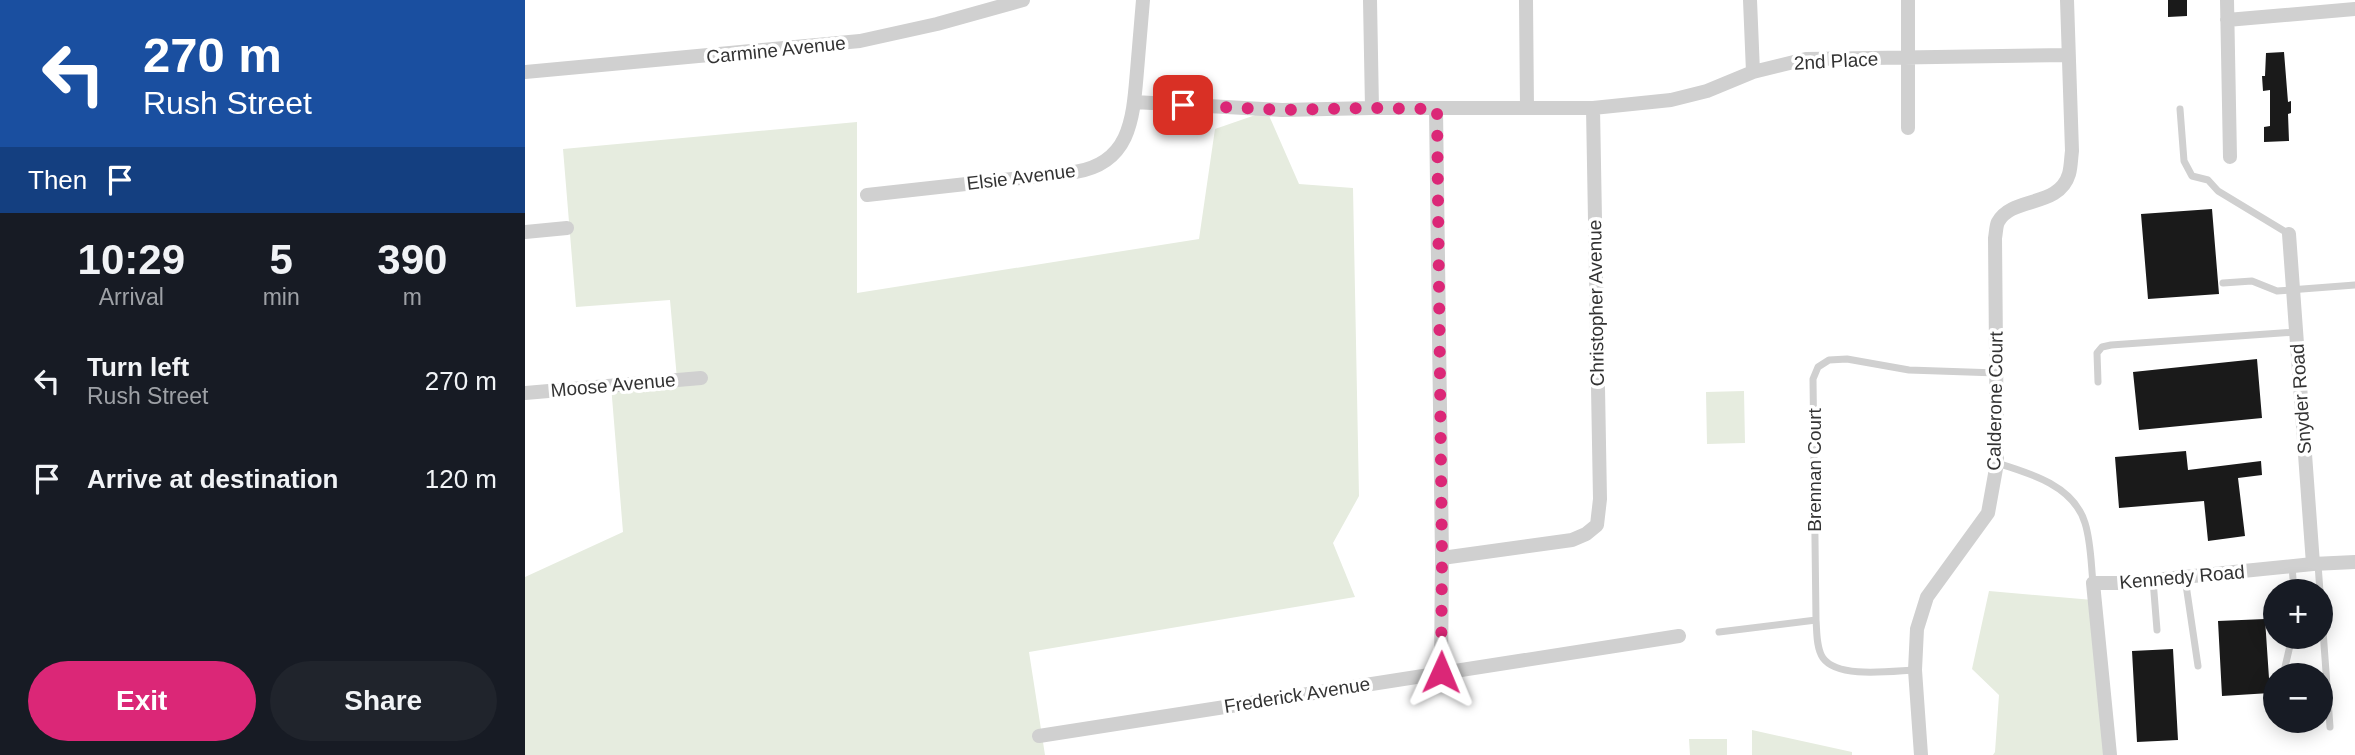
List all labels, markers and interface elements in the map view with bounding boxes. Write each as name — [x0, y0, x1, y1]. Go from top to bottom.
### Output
icon: left — [28, 28, 119, 119]
text: 270 m — [143, 28, 282, 82]
street label: Carmine Avenue — [705, 32, 847, 68]
street label: 2nd Place — [1793, 48, 1879, 74]
pin — [1153, 75, 1213, 135]
text: Rush Street — [143, 85, 312, 121]
icon: arrive — [1164, 86, 1202, 124]
street label: Elsie Avenue — [965, 160, 1077, 194]
icon: arrive — [101, 161, 139, 199]
text: Then — [28, 165, 87, 195]
street label: Christopher Avenue — [1584, 220, 1608, 386]
text: 10:29 — [78, 236, 185, 283]
text: 5 — [269, 236, 293, 283]
text: 390 — [377, 236, 447, 283]
text: Arrival — [99, 284, 164, 310]
text: min — [263, 284, 300, 310]
text: m — [403, 284, 422, 310]
street label: Calderone Court — [1983, 330, 2007, 471]
street label: Snyder Road — [2287, 343, 2315, 455]
text: Turn left — [87, 352, 189, 382]
icon: left — [28, 362, 66, 400]
text: 270 m — [425, 366, 497, 396]
street label: Moose Avenue — [550, 369, 676, 401]
text: Rush Street — [87, 383, 208, 409]
street label: Brennan Court — [1804, 407, 1825, 532]
icon: arrive — [28, 460, 66, 498]
text: Arrive at destination — [87, 464, 338, 494]
text: 120 m — [425, 464, 497, 494]
street label: Kennedy Road — [2118, 561, 2246, 593]
map controls — [2263, 579, 2333, 733]
button: + — [2263, 579, 2333, 649]
position arrow — [1404, 635, 1478, 709]
button: Exit — [28, 661, 256, 741]
button: Share — [270, 661, 497, 741]
button: − — [2263, 663, 2333, 733]
street label: Frederick Avenue — [1223, 673, 1371, 717]

